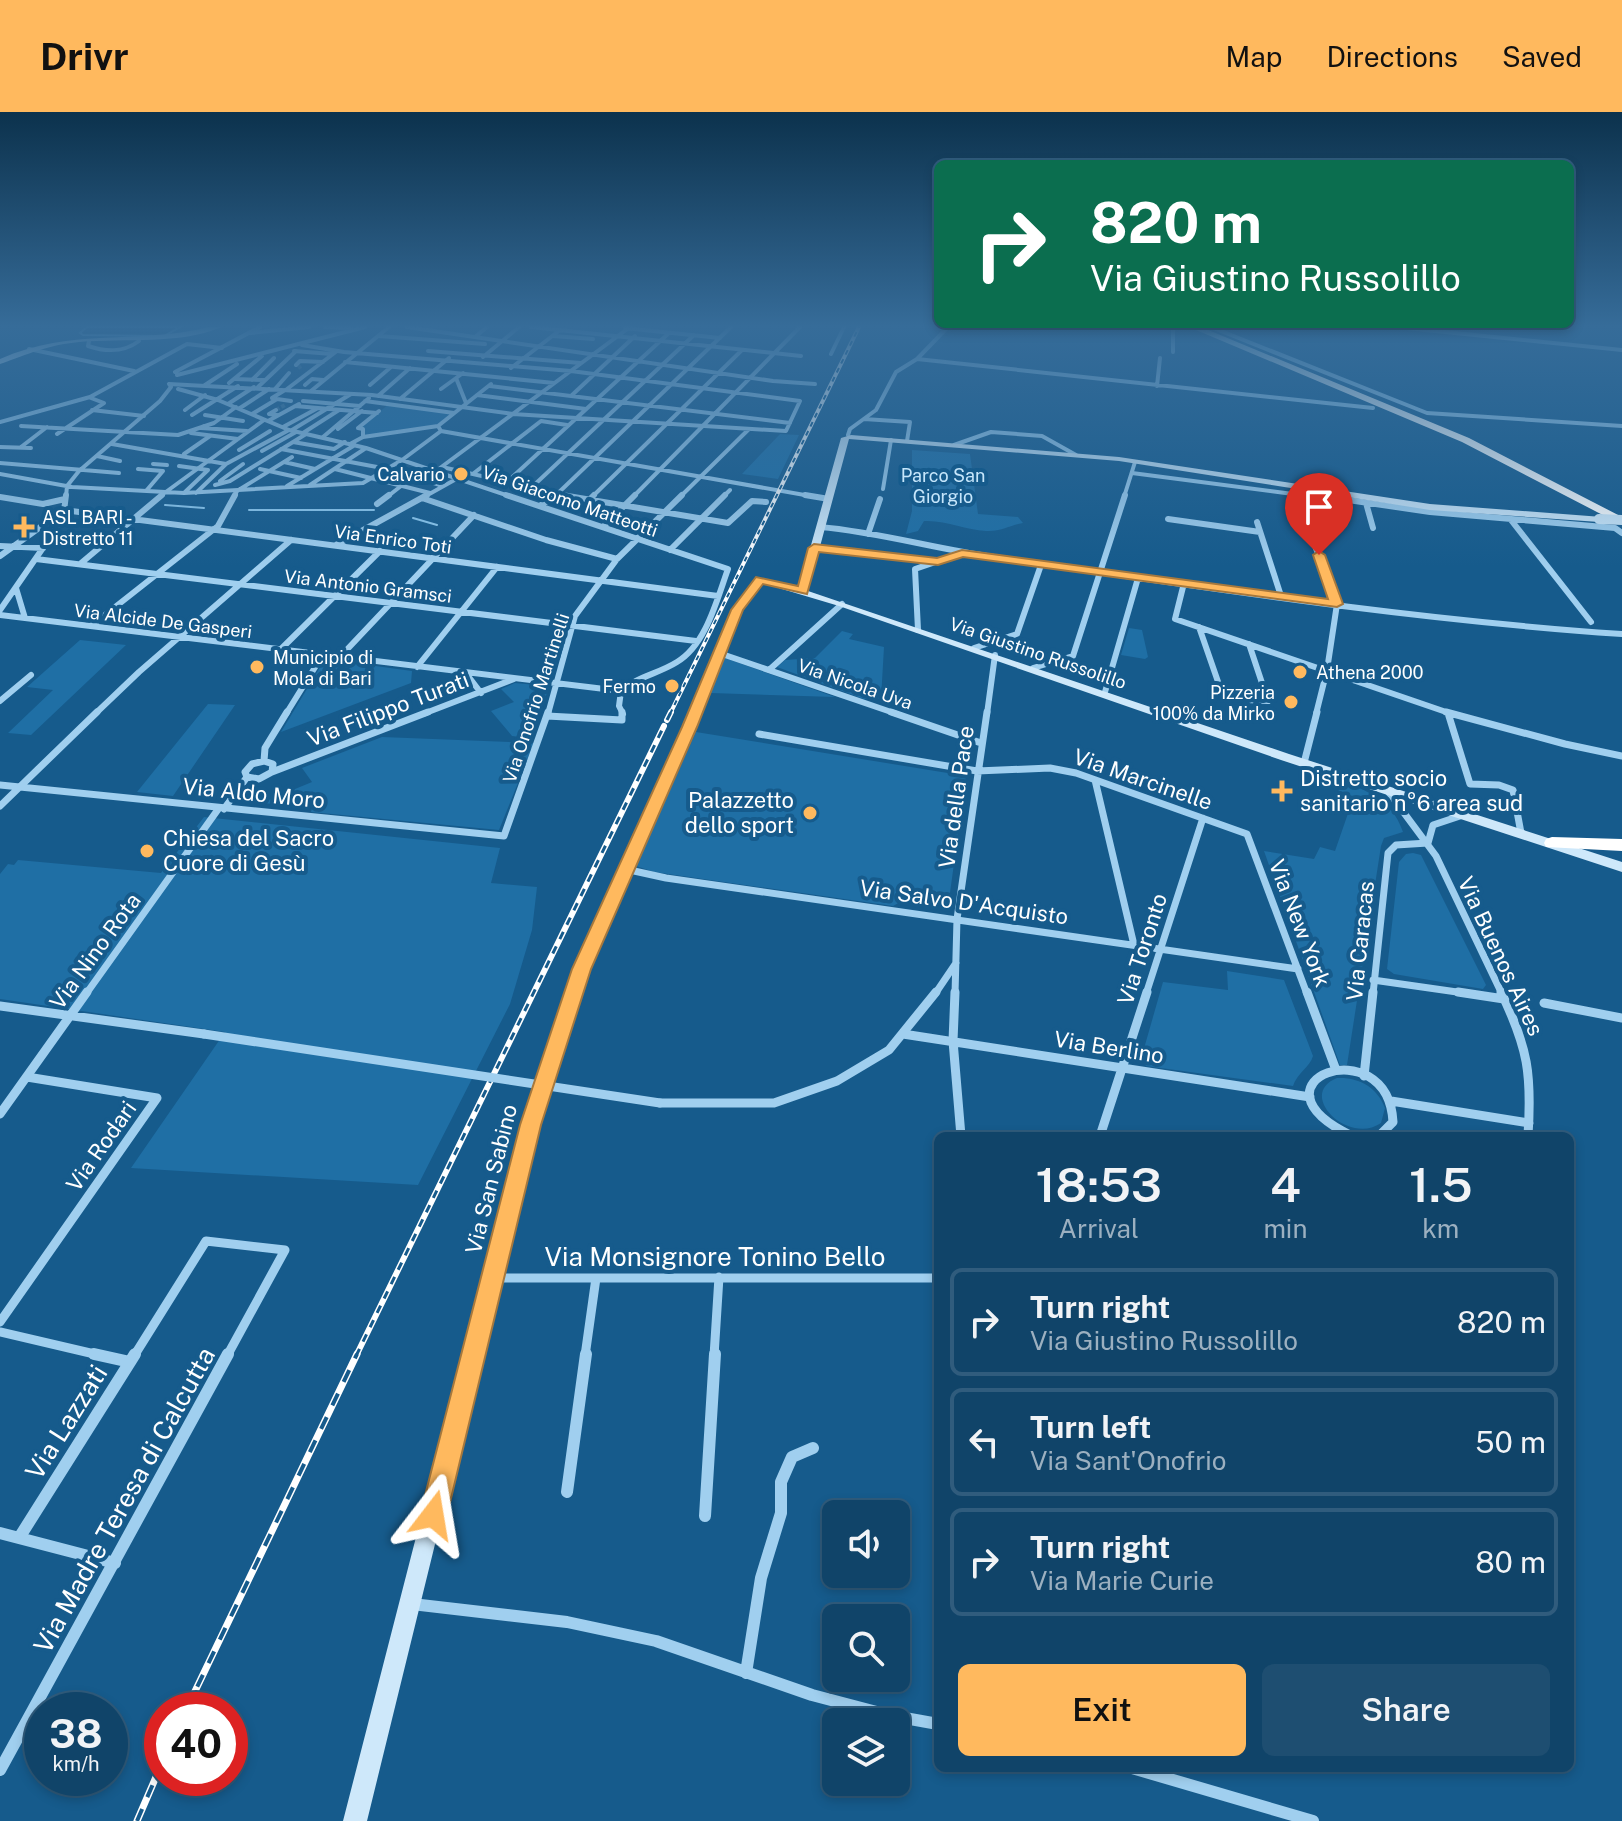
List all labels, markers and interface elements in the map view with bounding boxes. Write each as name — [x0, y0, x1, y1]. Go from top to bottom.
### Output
text: Drivr — [40, 34, 129, 79]
text: Map — [1226, 40, 1282, 73]
text: Directions — [1326, 40, 1458, 73]
text: Saved — [1502, 40, 1582, 73]
text: 820 m — [1090, 190, 1262, 256]
icon: right — [958, 192, 1062, 296]
text: Via Giustino Russolillo — [1090, 257, 1461, 299]
street label: Via Giacomo Matteotti — [479, 461, 661, 541]
place label: Calvario — [377, 464, 445, 485]
marker: Calvario — [452, 465, 470, 483]
park label: Parco San Giorgio — [901, 465, 985, 507]
pin — [1285, 473, 1353, 555]
icon: arrive — [1297, 485, 1341, 529]
place label: ASL BARI - Distretto 11 — [42, 507, 133, 549]
marker: ASL BARI - Distretto 11 — [13, 516, 35, 538]
street label: Via Enrico Toti — [333, 520, 453, 558]
street label: Via Antonio Gramsci — [283, 565, 453, 607]
street label: Via Alcide De Gasperi — [73, 600, 253, 642]
street label: Via Onofrio Martinelli — [499, 611, 573, 785]
street label: Via Giustino Russolillo — [947, 613, 1129, 693]
place label: Municipio di Mola di Bari — [273, 647, 373, 689]
street label: Via Nicola Uva — [795, 655, 915, 713]
marker: Municipio di Mola di Bari — [248, 658, 266, 676]
place label: Athena 2000 — [1316, 662, 1424, 683]
marker: Athena 2000 — [1291, 663, 1309, 681]
street label: Via Filippo Turati — [303, 666, 473, 752]
place label: Fermo — [603, 676, 656, 697]
marker: Fermo — [663, 677, 681, 695]
place label: Pizzeria 100% da Mirko — [1153, 682, 1275, 724]
marker: Pizzeria 100% da Mirko — [1282, 693, 1300, 711]
street label: Via della Pace — [933, 724, 979, 870]
street label: Via Marcinelle — [1070, 743, 1216, 815]
place label: Distretto socio sanitario n°6 area sud — [1300, 765, 1523, 816]
street label: Via Aldo Moro — [182, 773, 326, 813]
marker: Distretto socio sanitario n°6 area sud — [1271, 780, 1293, 802]
place label: Palazzetto dello sport — [685, 787, 794, 838]
marker: Palazzetto dello sport — [801, 804, 819, 822]
place label: Chiesa del Sacro Cuore di Gesù — [163, 825, 334, 876]
marker: Chiesa del Sacro Cuore di Gesù — [138, 842, 156, 860]
street label: Via New York — [1264, 856, 1336, 990]
street label: Via Buenos Aires — [1453, 872, 1549, 1040]
street label: Via Salvo D'Acquisto — [858, 874, 1070, 930]
street label: Via Caracas — [1341, 880, 1379, 1002]
street label: Via Nino Rota — [44, 888, 146, 1014]
street label: Via Toronto — [1112, 890, 1172, 1008]
street label: Via Berlino — [1052, 1025, 1166, 1069]
street label: Via Rodari — [61, 1096, 141, 1196]
street label: Via San Sabino — [460, 1101, 522, 1257]
text: 18:53 — [1035, 1156, 1162, 1213]
text: 4 — [1270, 1156, 1301, 1213]
text: 1.5 — [1409, 1156, 1473, 1213]
text: Arrival — [1059, 1213, 1139, 1244]
text: min — [1263, 1213, 1307, 1244]
text: km — [1422, 1213, 1459, 1244]
street label: Via Monsignore Tonino Bello — [545, 1241, 885, 1272]
text: Turn right — [1030, 1289, 1170, 1325]
icon: right — [962, 1300, 1006, 1344]
text: 820 m — [1457, 1304, 1546, 1340]
text: Via Giustino Russolillo — [1030, 1325, 1298, 1356]
street label: Via Madre Teresa di Calcutta — [27, 1342, 221, 1658]
street label: Via Lazzati — [19, 1359, 113, 1485]
text: Turn left — [1030, 1409, 1151, 1445]
icon: left — [962, 1420, 1006, 1464]
text: 50 m — [1475, 1424, 1546, 1460]
text: Via Sant'Onofrio — [1030, 1445, 1226, 1476]
position arrow — [391, 1473, 475, 1557]
map controls — [822, 1500, 910, 1796]
button: sound — [822, 1500, 910, 1588]
text: Turn right — [1030, 1529, 1170, 1565]
icon: right — [962, 1540, 1006, 1584]
text: 80 m — [1475, 1544, 1546, 1580]
text: Via Marie Curie — [1030, 1565, 1214, 1596]
button: search — [822, 1604, 910, 1692]
button: Exit — [958, 1664, 1246, 1756]
button: Share — [1262, 1664, 1550, 1756]
speed limit sign: 40 — [144, 1692, 248, 1796]
button: layers — [822, 1708, 910, 1796]
text: 38 — [49, 1710, 103, 1757]
text: km/h — [52, 1752, 100, 1776]

